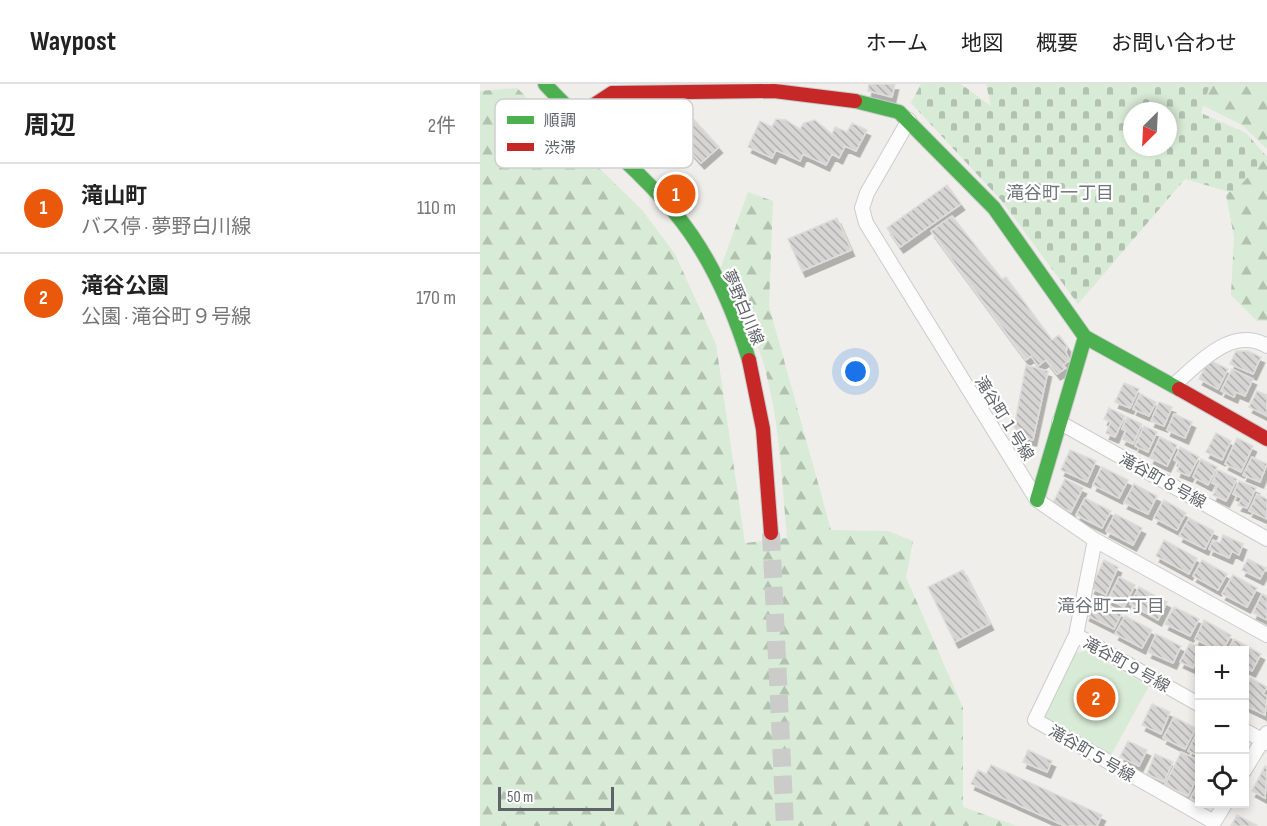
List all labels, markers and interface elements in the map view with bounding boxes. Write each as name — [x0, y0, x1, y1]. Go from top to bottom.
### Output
text: Waypost — [30, 25, 116, 58]
text: ホーム — [866, 31, 928, 56]
text: 地図 — [961, 31, 1003, 56]
text: 概要 — [1036, 31, 1078, 56]
text: お問い合わせ — [1111, 31, 1237, 56]
legend — [495, 99, 693, 168]
north arrow — [1123, 102, 1177, 156]
text: 周辺 — [24, 111, 76, 142]
text: 順調 — [544, 112, 576, 131]
text: 2件 — [428, 114, 456, 138]
text: 渋滞 — [544, 139, 576, 158]
pin: 1 — [656, 172, 696, 216]
text: 滝山町 — [81, 183, 147, 210]
district label: 滝谷町一丁目 — [1006, 183, 1114, 204]
text: 1 — [40, 196, 47, 220]
text: 110 m — [417, 196, 456, 220]
text: バス停 · 夢野白川線 — [81, 215, 251, 239]
street label: 夢野白川線 — [718, 267, 767, 348]
text: 滝谷公園 — [81, 273, 169, 300]
text: 2 — [39, 286, 48, 310]
text: 170 m — [416, 286, 456, 310]
text: 公園 · 滝谷町９号線 — [81, 305, 251, 329]
your location — [841, 357, 870, 386]
street label: 滝谷町１号線 — [970, 373, 1037, 465]
street label: 滝谷町８号線 — [1116, 450, 1209, 513]
district label: 滝谷町二丁目 — [1057, 596, 1165, 617]
street label: 滝谷町９号線 — [1080, 634, 1173, 697]
map controls — [1195, 646, 1249, 808]
button: + — [1195, 646, 1249, 700]
pin: 2 — [1076, 676, 1116, 720]
button: − — [1195, 700, 1249, 754]
street label: 滝谷町５号線 — [1045, 722, 1138, 787]
button: locate — [1195, 754, 1249, 808]
scale bar — [498, 784, 614, 812]
text: 50 m — [507, 788, 533, 807]

